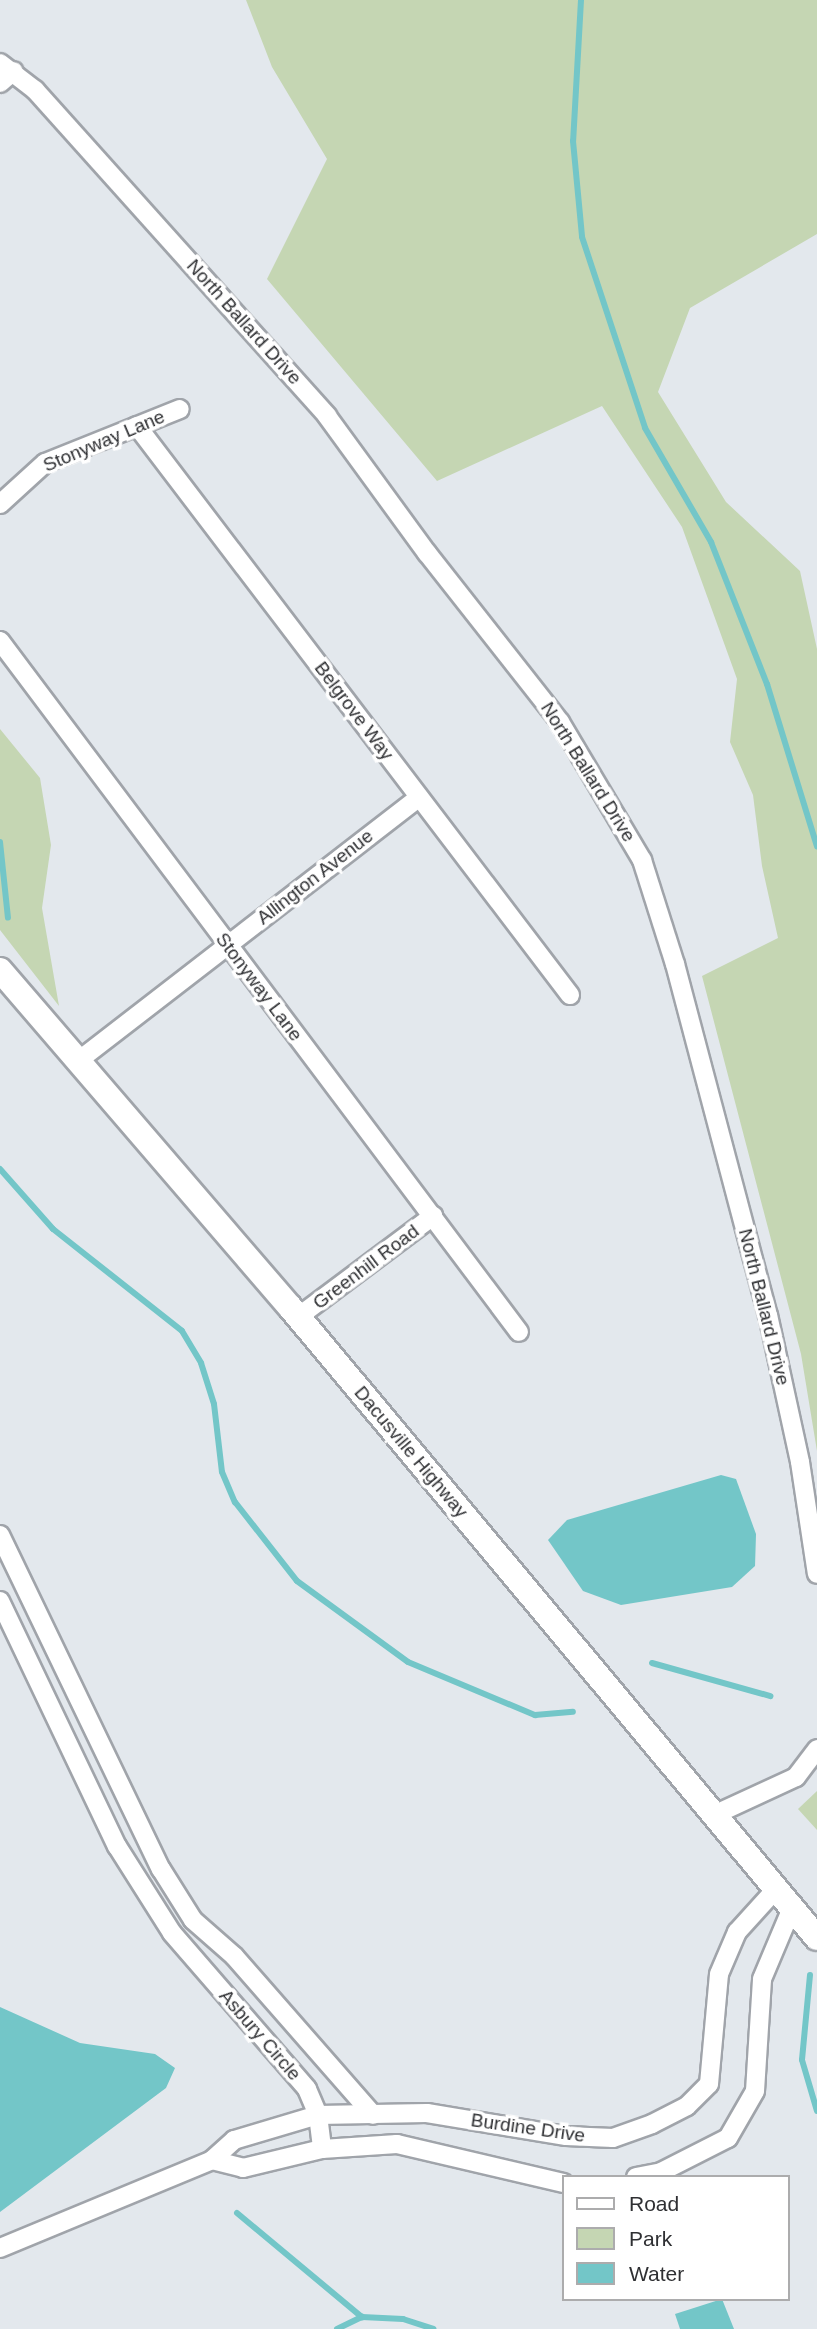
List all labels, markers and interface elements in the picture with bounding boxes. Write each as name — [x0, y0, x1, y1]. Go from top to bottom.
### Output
street label: North Ballard Drive — [182, 255, 306, 389]
street label: Stonyway Lane — [40, 405, 168, 477]
street label: Belgrove Way — [310, 657, 398, 765]
street label: North Ballard Drive — [536, 698, 640, 846]
street label: Allington Avenue — [252, 824, 378, 930]
street label: Stonyway Lane — [211, 928, 307, 1046]
street label: Greenhill Road — [309, 1220, 423, 1314]
street label: North Ballard Drive — [734, 1226, 794, 1388]
street label: Dacusville Highway — [349, 1382, 473, 1522]
street label: Asbury Circle — [214, 1985, 306, 2085]
street label: Burdine Drive — [469, 2109, 587, 2147]
legend — [562, 2175, 789, 2301]
text: Road — [629, 2192, 679, 2215]
text: Park — [629, 2227, 672, 2250]
text: Water — [629, 2262, 684, 2285]

